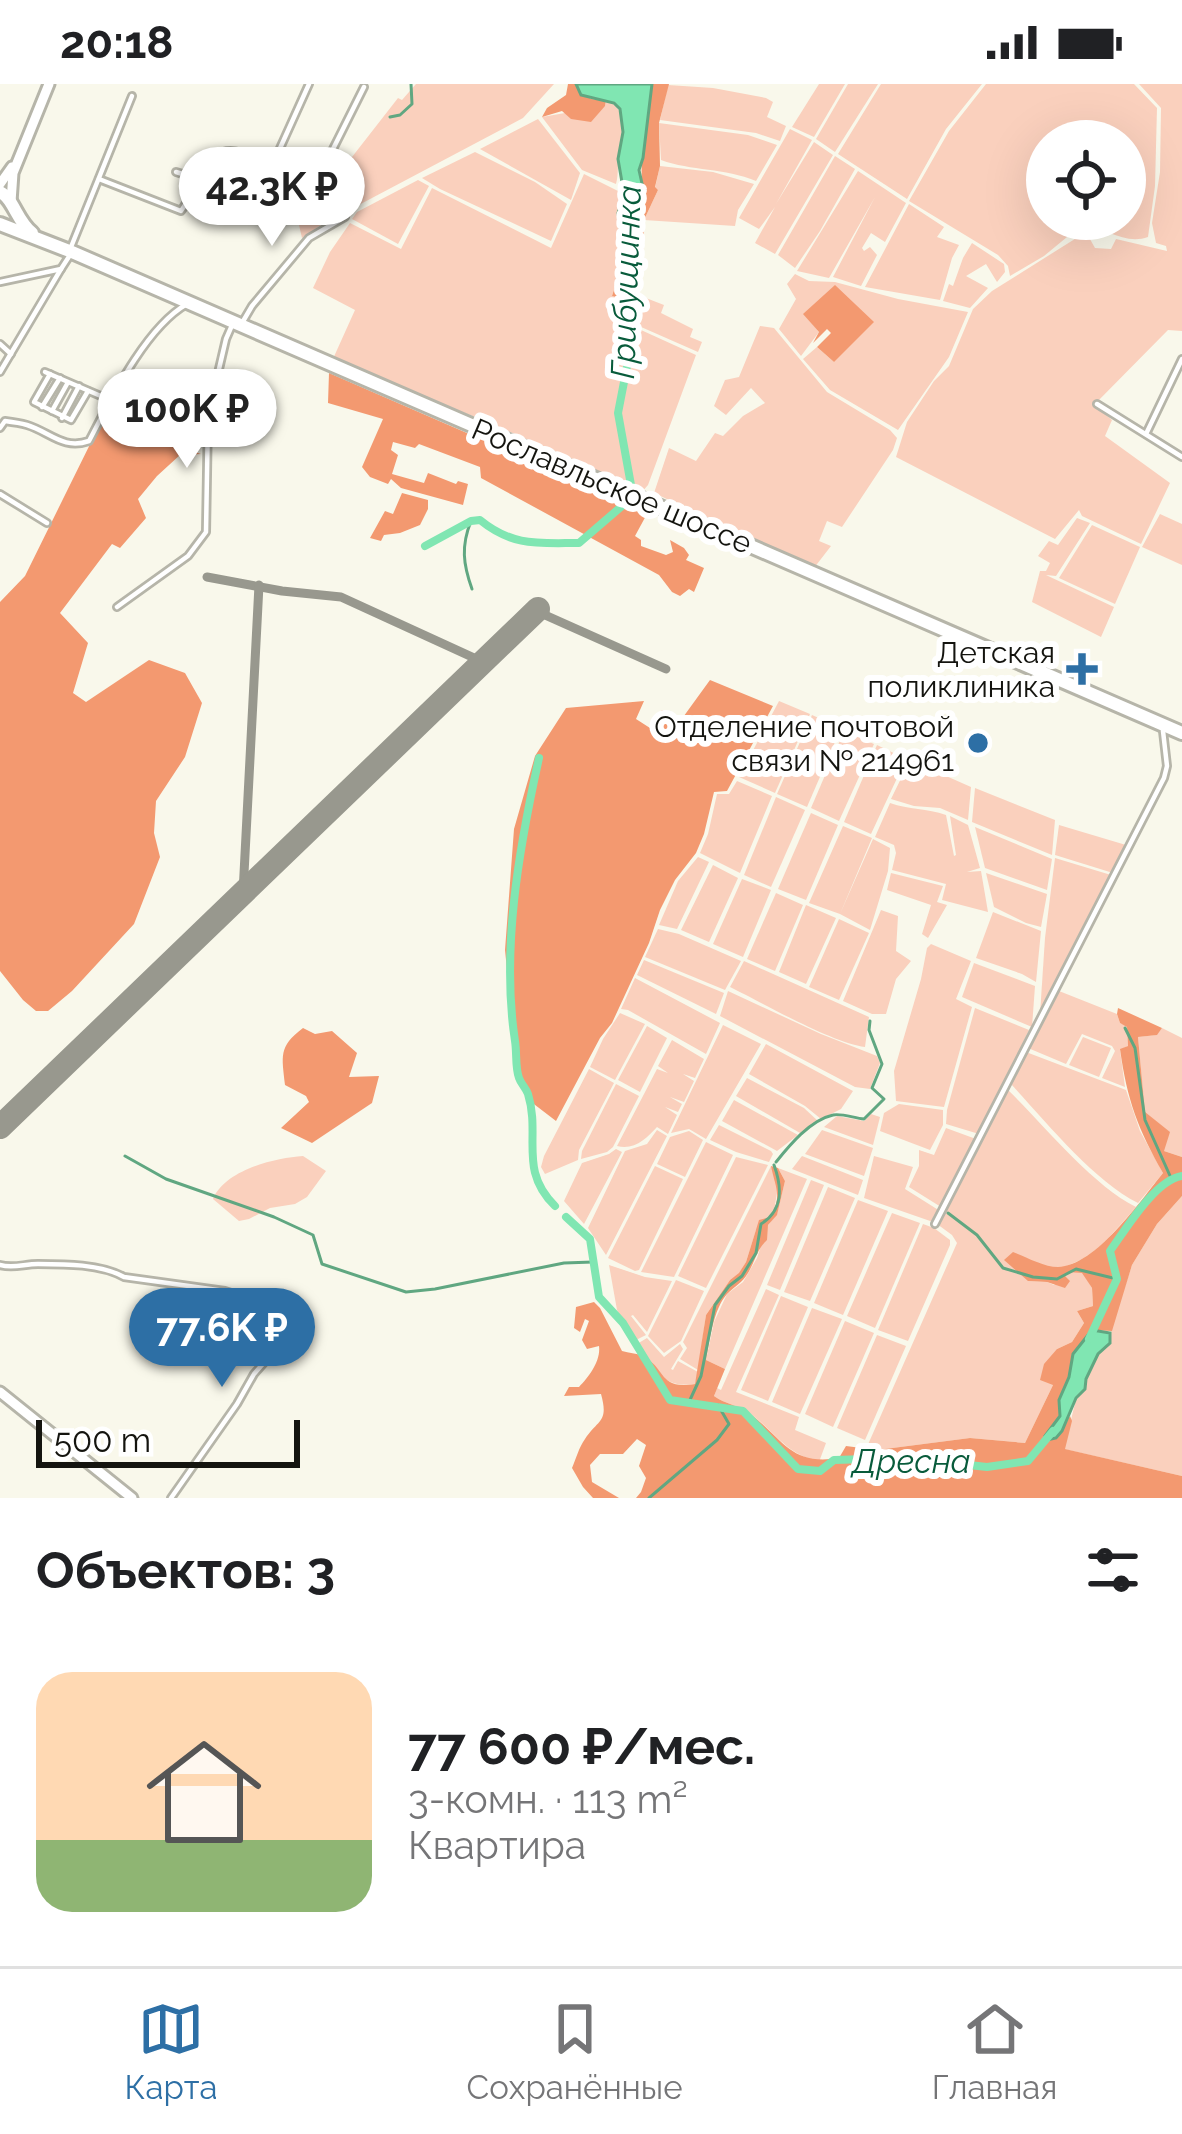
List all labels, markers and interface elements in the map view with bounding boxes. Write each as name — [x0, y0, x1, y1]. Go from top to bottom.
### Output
text: 20:18 — [60, 16, 174, 69]
map controls — [1026, 120, 1146, 240]
button: locate — [1026, 120, 1146, 240]
pin: 42.3K ₽ — [161, 147, 383, 249]
text: 42.3K ₽ — [206, 163, 338, 209]
water label: Грибущинка — [603, 185, 649, 379]
pin: 100K ₽ — [89, 369, 285, 471]
text: 100K ₽ — [125, 385, 249, 431]
street label: Рославльское шоссе — [467, 411, 757, 561]
place label: Детская поликлиника — [868, 635, 1055, 704]
marker: Детская поликлиника — [1066, 653, 1098, 685]
place label: Отделение почтовой связи № 214961 — [654, 709, 954, 778]
marker: Отделение почтовой связи № 214961 — [965, 730, 991, 756]
pin: 77.6K ₽ — [111, 1288, 333, 1390]
text: 77.6K ₽ — [156, 1304, 288, 1350]
scale bar — [36, 1414, 300, 1467]
text: 500 m — [54, 1421, 151, 1460]
water label: Дресна — [849, 1442, 971, 1481]
icon: filters — [1080, 1537, 1146, 1603]
text: Объектов: 3 — [36, 1540, 335, 1600]
text: 77 600 ₽/мес. — [408, 1716, 755, 1776]
icon: home — [132, 1720, 276, 1864]
text: 3-комн. · 113 m² — [408, 1776, 688, 1822]
text: Квартира — [408, 1822, 586, 1868]
tab: Карта — [125, 1996, 217, 2107]
tab: Сохранённые — [467, 1996, 683, 2107]
tab: Главная — [932, 1996, 1057, 2107]

